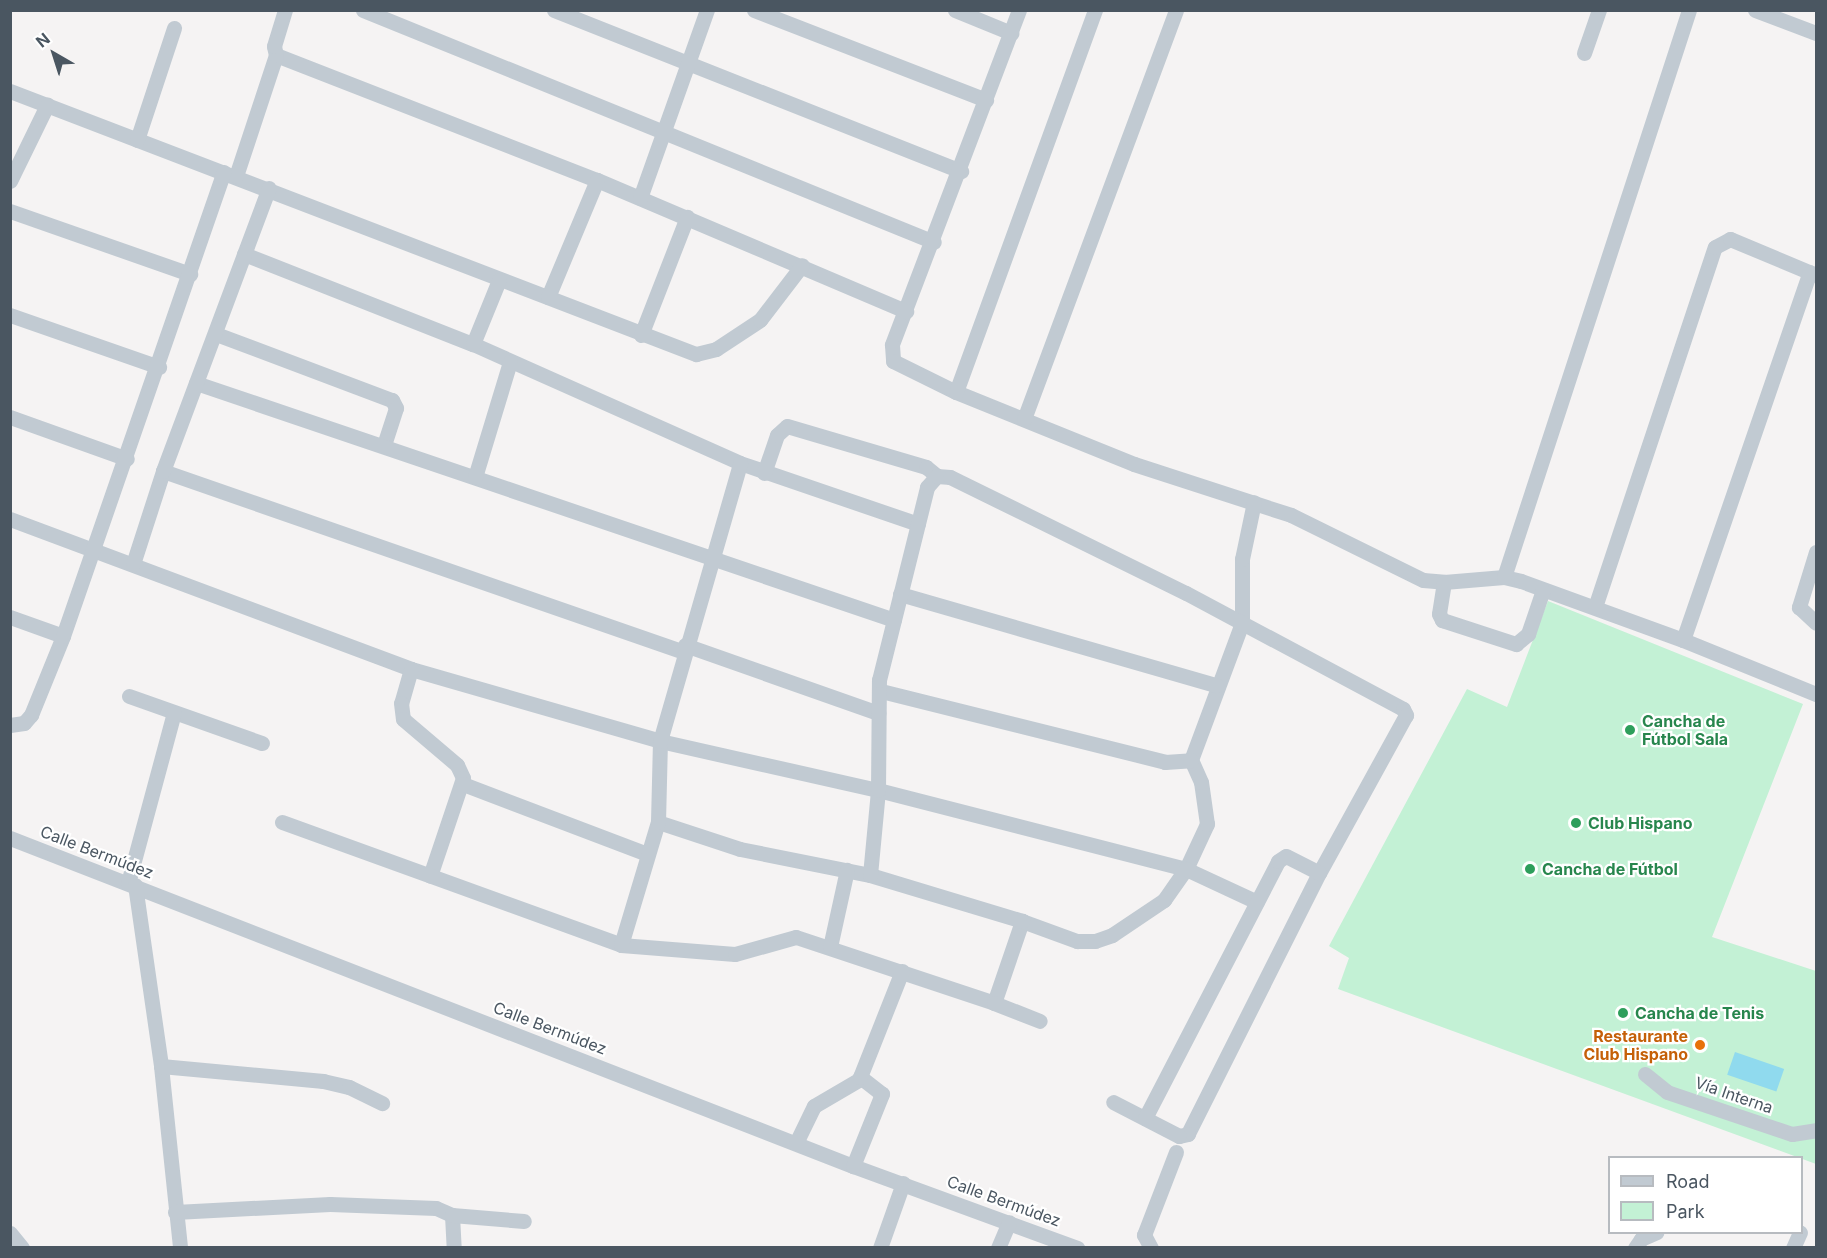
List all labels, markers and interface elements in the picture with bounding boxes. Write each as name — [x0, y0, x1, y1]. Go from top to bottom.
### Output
north arrow — [24, 24, 84, 84]
text: N — [32, 28, 54, 52]
place label: Cancha de Fútbol Sala — [1642, 711, 1728, 749]
marker: Cancha de Fútbol Sala — [1623, 723, 1637, 737]
place label: Club Hispano — [1588, 813, 1693, 833]
marker: Club Hispano — [1569, 816, 1583, 830]
street label: Calle Bermúdez — [38, 822, 156, 882]
place label: Cancha de Fútbol — [1542, 859, 1678, 879]
marker: Cancha de Fútbol — [1523, 862, 1537, 876]
street label: Calle Bermúdez — [491, 998, 609, 1058]
place label: Cancha de Tenis — [1635, 1003, 1764, 1023]
marker: Cancha de Tenis — [1616, 1006, 1630, 1020]
place label: Restaurante Club Hispano — [1583, 1026, 1688, 1064]
marker: Restaurante Club Hispano — [1693, 1038, 1707, 1052]
street label: Vía Interna — [1692, 1073, 1776, 1117]
legend — [1608, 1156, 1803, 1234]
text: Road — [1666, 1171, 1709, 1192]
street label: Calle Bermúdez — [945, 1172, 1063, 1230]
text: Park — [1666, 1201, 1705, 1222]

